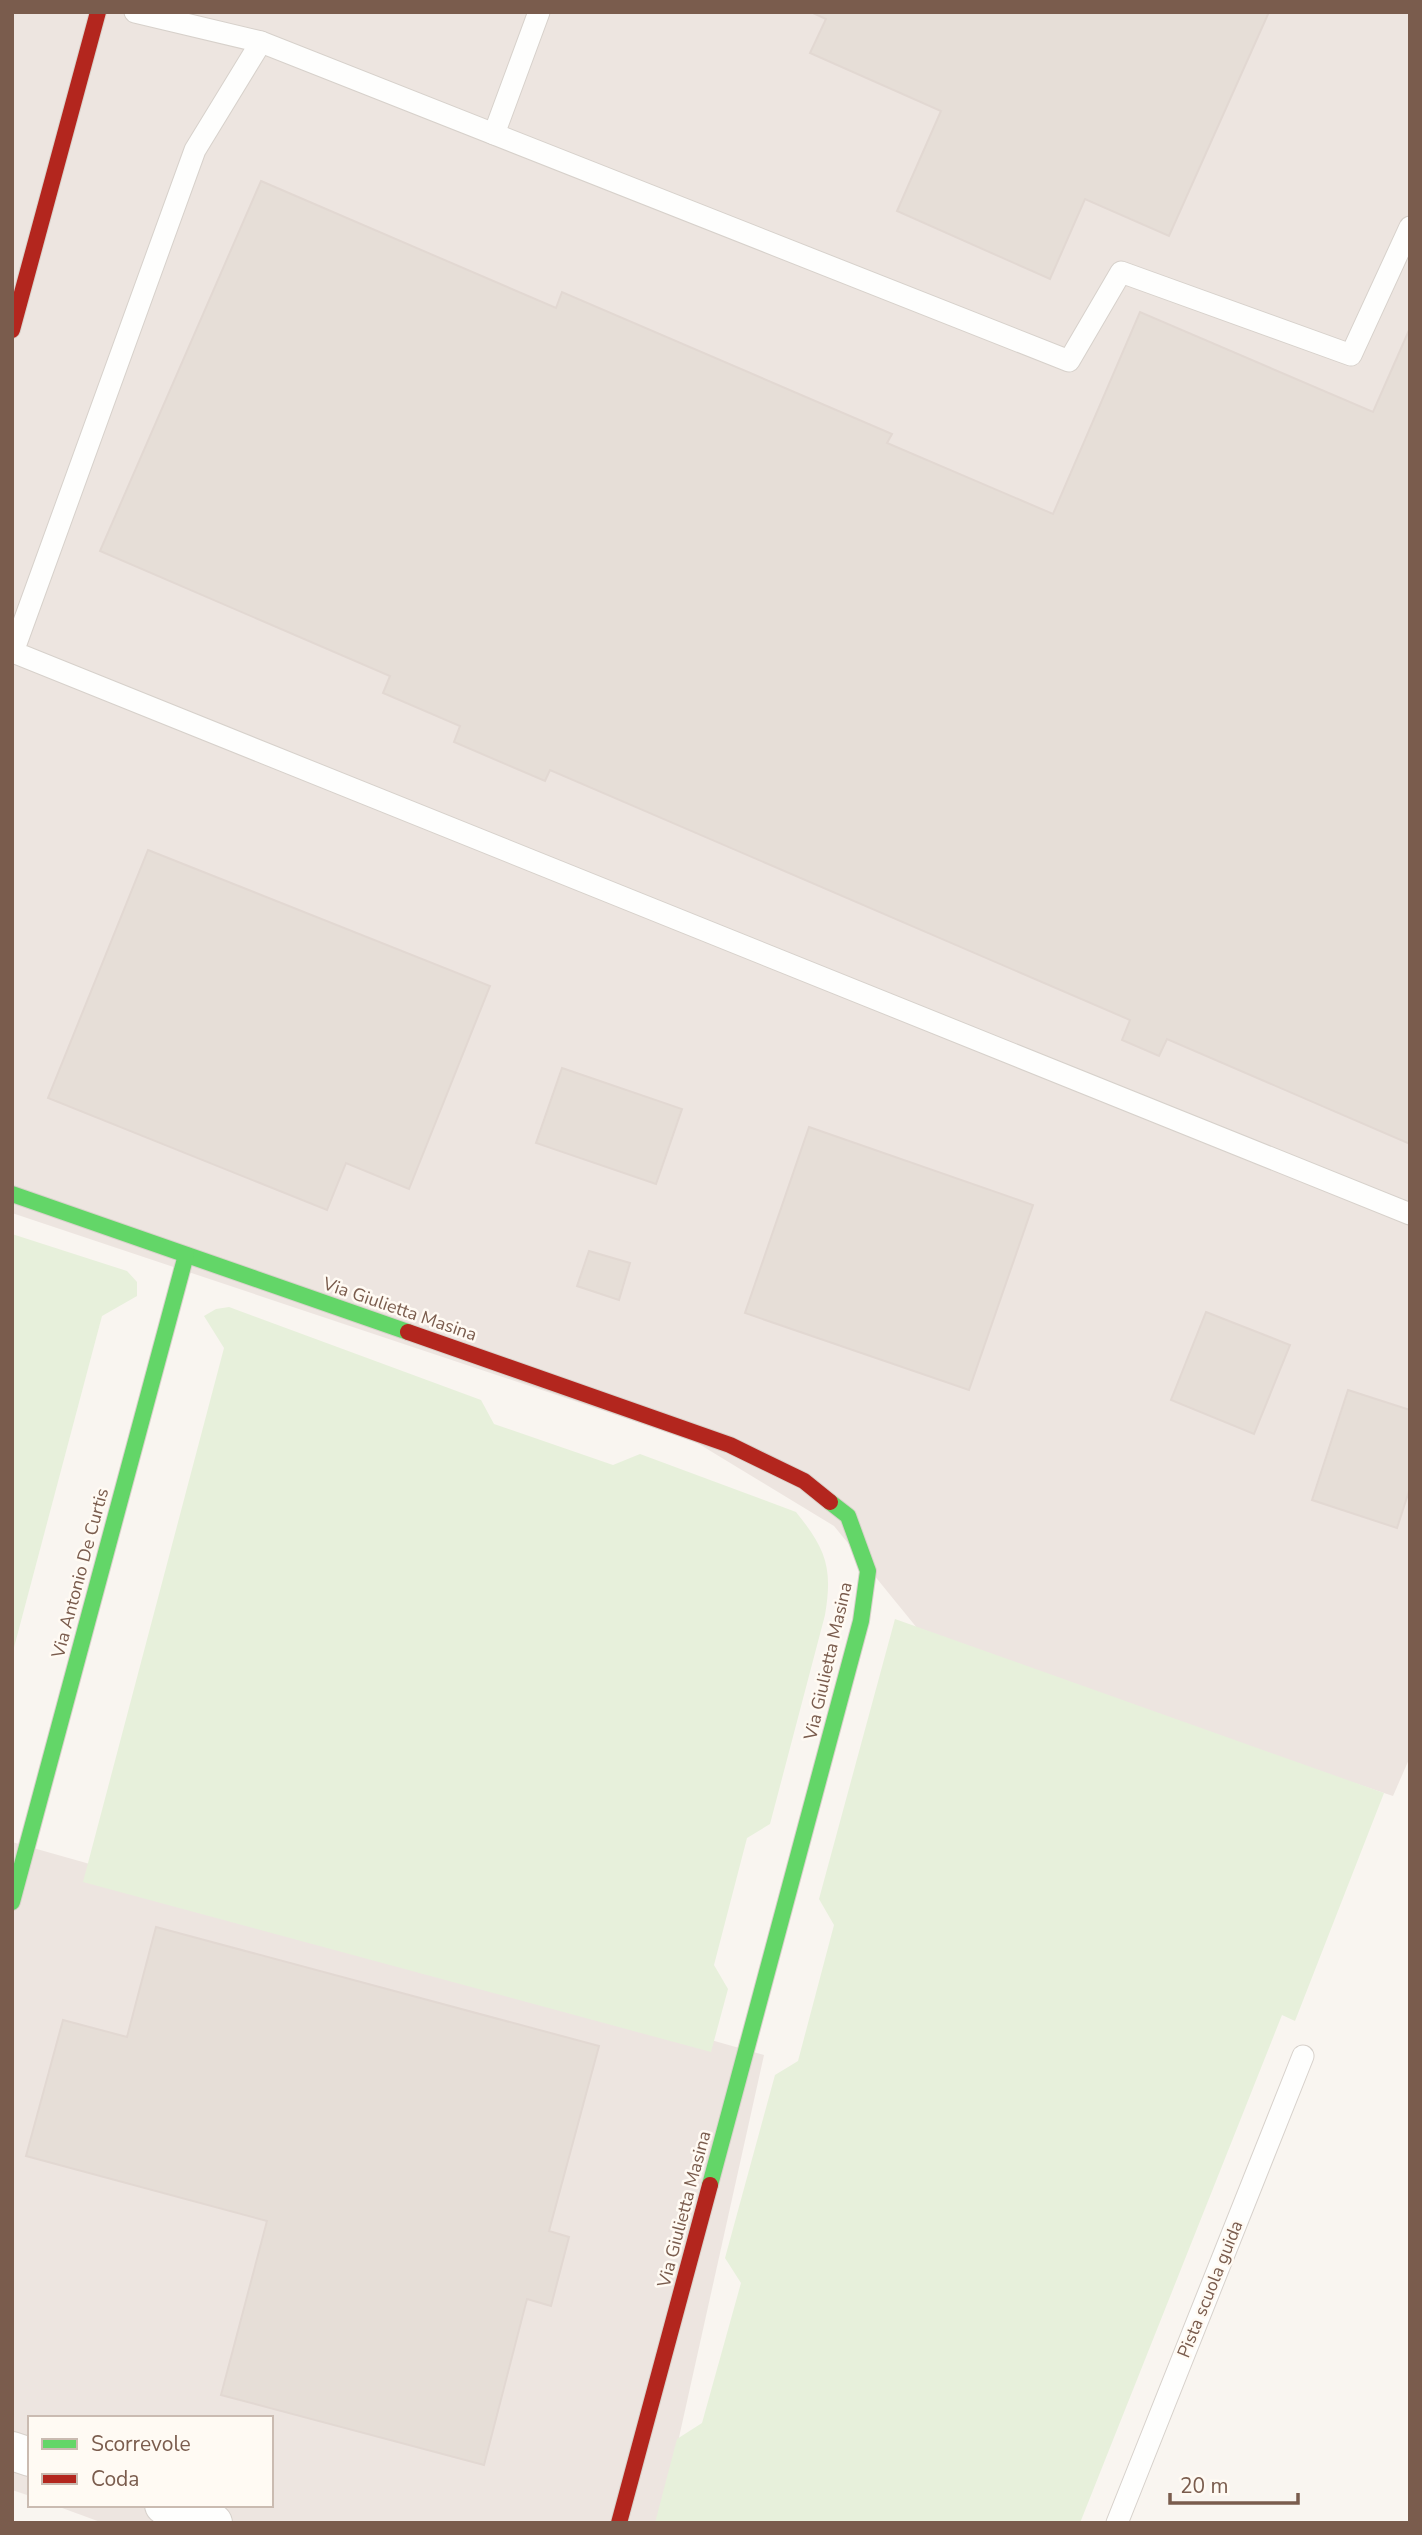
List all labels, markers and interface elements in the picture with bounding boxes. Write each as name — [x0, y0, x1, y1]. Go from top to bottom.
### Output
street label: Via Giulietta Masina — [319, 1271, 480, 1347]
street label: Via Antonio De Curtis — [46, 1485, 114, 1662]
street label: Via Giulietta Masina — [798, 1580, 858, 1743]
street label: Via Giulietta Masina — [651, 2128, 716, 2291]
street label: Pista scuola guida — [1172, 2217, 1248, 2361]
legend — [28, 2416, 273, 2507]
text: Scorrevole — [91, 2430, 191, 2458]
scale bar — [1170, 2462, 1298, 2506]
text: Coda — [91, 2465, 139, 2493]
text: 20 m — [1180, 2472, 1229, 2500]

